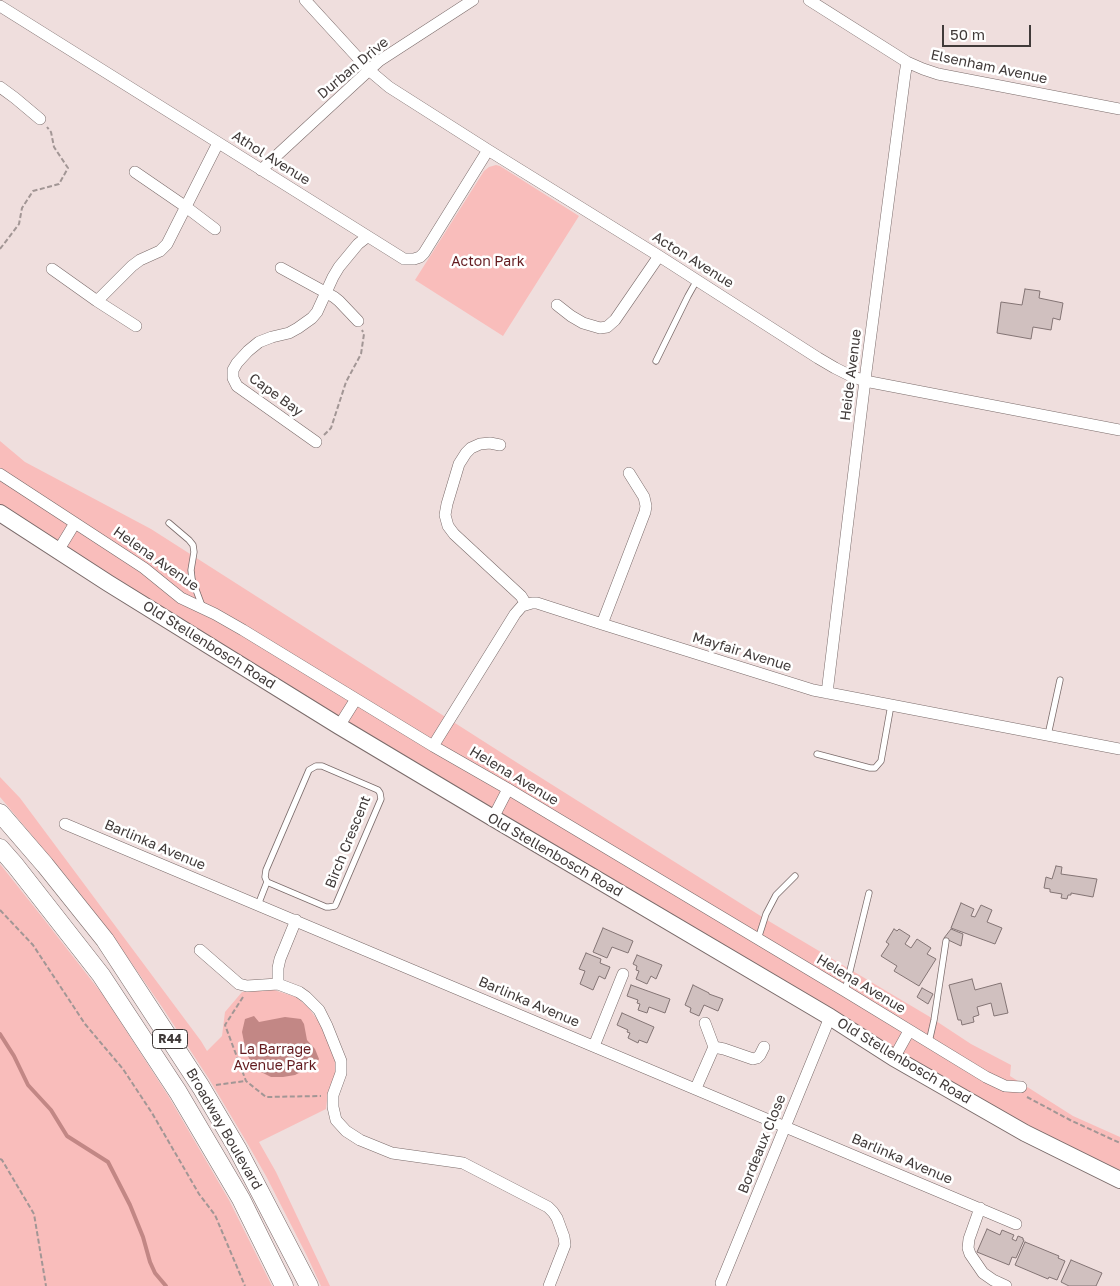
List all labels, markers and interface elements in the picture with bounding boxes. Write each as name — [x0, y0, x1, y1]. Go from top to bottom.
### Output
scale bar — [945, 15, 1034, 47]
text: 50 m — [950, 25, 985, 43]
street label: Durban Drive — [314, 34, 392, 102]
street label: Elsenham Avenue — [929, 46, 1049, 88]
street label: Athol Avenue — [229, 127, 313, 189]
street label: Acton Avenue — [649, 228, 737, 292]
park label: Acton Park — [451, 254, 525, 270]
street label: Heide Avenue — [837, 328, 865, 422]
street label: Cape Bay — [246, 370, 306, 420]
street label: Helena Avenue — [110, 523, 202, 595]
street label: Old Stellenbosch Road — [140, 597, 278, 693]
street label: Mayfair Avenue — [690, 629, 794, 675]
street label: Helena Avenue — [467, 743, 561, 809]
street label: Birch Crescent — [322, 793, 374, 891]
street label: Old Stellenbosch Road — [484, 809, 626, 901]
street label: Barlinka Avenue — [102, 816, 208, 874]
street label: Helena Avenue — [814, 951, 908, 1017]
street label: Barlinka Avenue — [476, 973, 582, 1031]
street label: Old Stellenbosch Road — [834, 1014, 974, 1108]
road number: R44 — [152, 1030, 188, 1048]
park label: La Barrage Avenue Park — [233, 1042, 317, 1074]
street label: Broadway Boulevard — [182, 1065, 266, 1193]
street label: Bordeaux Close — [735, 1092, 789, 1196]
street label: Barlinka Avenue — [849, 1130, 955, 1188]

